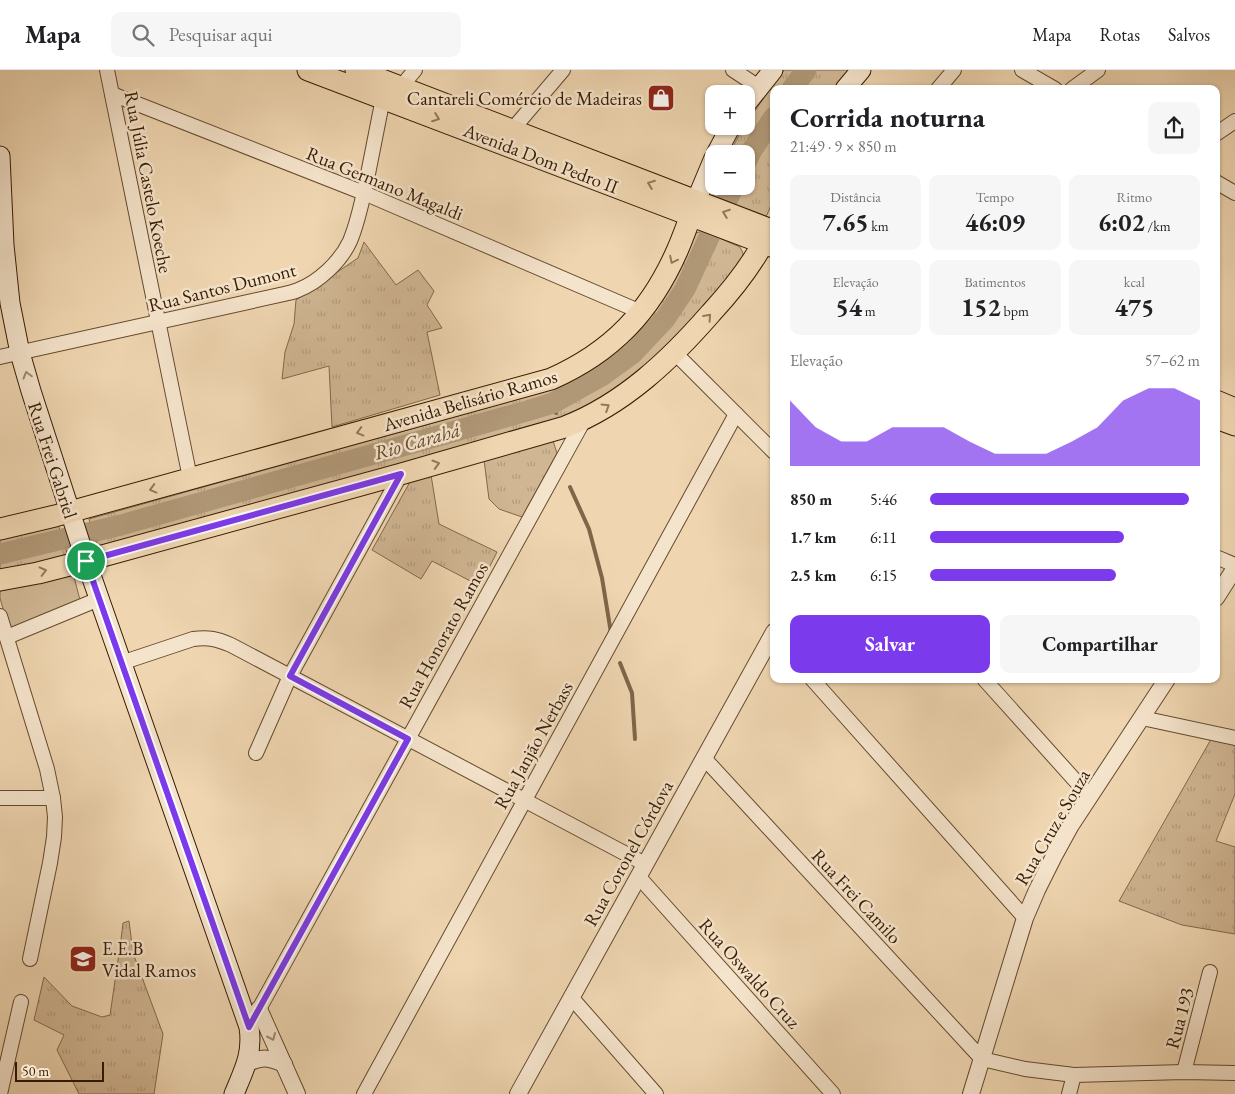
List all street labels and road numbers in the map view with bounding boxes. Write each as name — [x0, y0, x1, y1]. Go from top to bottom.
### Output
street label: Rua Júlia Castelo Koeche — [119, 89, 178, 275]
street label: Avenida Dom Pedro II — [459, 117, 622, 200]
street label: Rua Germano Magaldi — [303, 141, 467, 226]
street label: Rua Santos Dumont — [146, 257, 299, 318]
street label: Avenida Belisário Ramos — [379, 364, 560, 438]
street label: Rua Frei Gabriel — [22, 399, 83, 522]
street label: Rua Honorato Ramos — [393, 558, 494, 713]
street label: Rua Janjão Nerbass — [488, 677, 579, 813]
street label: Rua Cruz e Souza — [1009, 764, 1096, 890]
street label: Rua Coronel Córdova — [578, 776, 679, 931]
street label: Rua Frei Camilo — [806, 843, 907, 949]
street label: Rua Oswaldo Cruz — [693, 913, 806, 1034]
street label: Rua 193 — [1159, 985, 1200, 1051]

